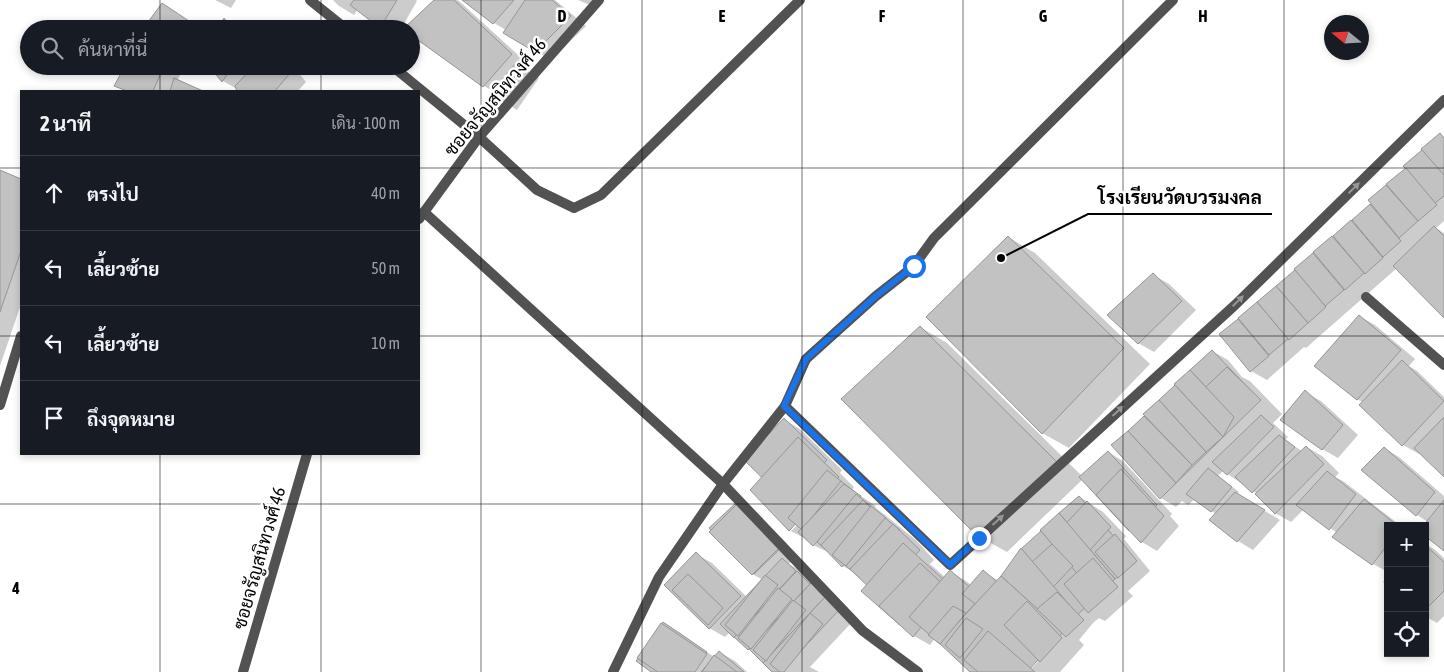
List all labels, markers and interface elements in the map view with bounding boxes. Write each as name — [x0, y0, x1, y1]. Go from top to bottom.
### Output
text: D — [558, 7, 567, 25]
text: E — [719, 7, 726, 25]
text: F — [879, 7, 886, 25]
text: G — [1039, 7, 1048, 25]
text: H — [1198, 7, 1208, 25]
north arrow — [1324, 15, 1369, 60]
search box — [20, 20, 420, 75]
street label: ซอยจรัญสนิทวงศ์ 46 — [438, 33, 551, 161]
icon: search — [38, 34, 66, 62]
text: ค้นหาที่นี่ — [78, 38, 147, 60]
text: 2 นาที — [40, 111, 91, 135]
text: เดิน · 100 m — [331, 114, 400, 132]
icon: ahead — [40, 179, 68, 207]
callout: โรงเรียนวัดบวรมงคล — [1088, 180, 1272, 214]
one-way arrow — [1348, 182, 1360, 194]
text: ตรงไป — [87, 183, 139, 205]
text: 40 m — [371, 184, 400, 202]
text: โรงเรียนวัดบวรมงคล — [1097, 185, 1262, 208]
icon: left — [40, 254, 68, 282]
route start — [903, 255, 926, 278]
text: เลี้ยวซ้าย — [87, 258, 159, 280]
text: 50 m — [371, 259, 400, 277]
one-way arrow — [1232, 295, 1244, 307]
icon: left — [40, 329, 68, 357]
text: เลี้ยวซ้าย — [87, 333, 159, 355]
text: 10 m — [371, 334, 400, 352]
icon: arrive — [40, 404, 68, 432]
one-way arrow — [1112, 405, 1124, 417]
text: ถึงจุดหมาย — [87, 408, 175, 430]
street label: ซอยจรัญสนิทวงศ์ 46 — [227, 484, 290, 632]
one-way arrow — [992, 515, 1005, 526]
map controls — [1384, 522, 1429, 657]
button: + — [1384, 522, 1429, 567]
route end — [968, 527, 991, 550]
button: − — [1384, 567, 1429, 612]
text: 4 — [11, 579, 20, 597]
button: locate — [1384, 612, 1429, 657]

